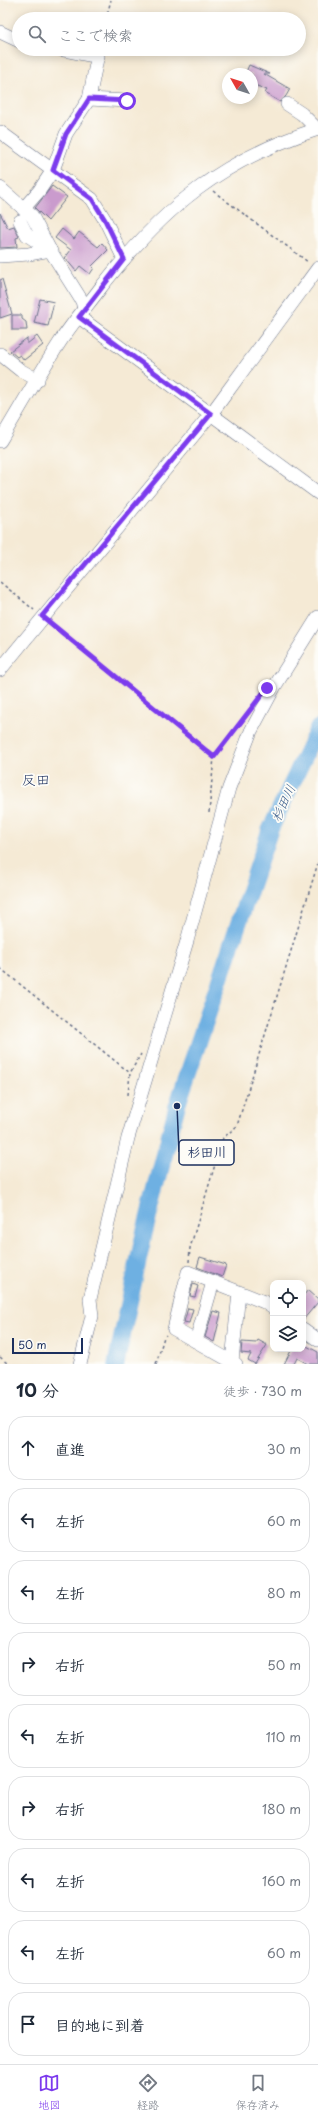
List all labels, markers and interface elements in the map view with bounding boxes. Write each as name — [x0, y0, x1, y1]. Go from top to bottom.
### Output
search box — [12, 12, 306, 56]
icon: search — [26, 23, 48, 45]
text: ここで検索 — [58, 23, 133, 46]
north arrow — [222, 68, 258, 104]
route start — [118, 92, 136, 110]
route end — [258, 679, 276, 697]
district label: 反田 — [22, 769, 50, 790]
water label: 杉田川 — [266, 781, 299, 824]
callout: 杉田川 — [179, 1140, 234, 1165]
text: 杉田川 — [187, 1142, 227, 1161]
map controls — [270, 1280, 306, 1352]
button: locate — [270, 1280, 306, 1316]
button: layers — [270, 1316, 306, 1352]
scale bar — [12, 1336, 83, 1355]
text: 50 m — [18, 1336, 47, 1353]
text: 10 分 — [16, 1377, 59, 1403]
text: 徒歩 · 730 m — [223, 1381, 302, 1400]
icon: ahead — [17, 1437, 39, 1459]
text: 直進 — [55, 1437, 85, 1460]
text: 30 m — [267, 1439, 301, 1458]
icon: left — [17, 1509, 39, 1531]
text: 左折 — [55, 1509, 85, 1532]
text: 60 m — [267, 1511, 301, 1530]
icon: left — [17, 1581, 39, 1603]
text: 左折 — [55, 1581, 85, 1604]
text: 80 m — [267, 1583, 301, 1602]
icon: right — [17, 1653, 39, 1675]
text: 右折 — [55, 1653, 85, 1676]
text: 50 m — [267, 1655, 301, 1674]
icon: left — [17, 1725, 39, 1747]
text: 左折 — [55, 1725, 85, 1748]
text: 110 m — [266, 1727, 301, 1746]
icon: right — [17, 1797, 39, 1819]
text: 右折 — [55, 1797, 85, 1820]
text: 180 m — [262, 1799, 301, 1818]
icon: left — [17, 1869, 39, 1891]
text: 左折 — [55, 1869, 85, 1892]
text: 160 m — [262, 1871, 301, 1890]
icon: left — [17, 1941, 39, 1963]
text: 左折 — [55, 1941, 85, 1964]
text: 60 m — [267, 1943, 301, 1962]
icon: arrive — [17, 2013, 39, 2035]
text: 目的地に到着 — [55, 2013, 145, 2036]
tab: 地図 — [38, 2072, 60, 2113]
tab: 経路 — [137, 2072, 159, 2113]
tab: 保存済み — [236, 2072, 280, 2113]

